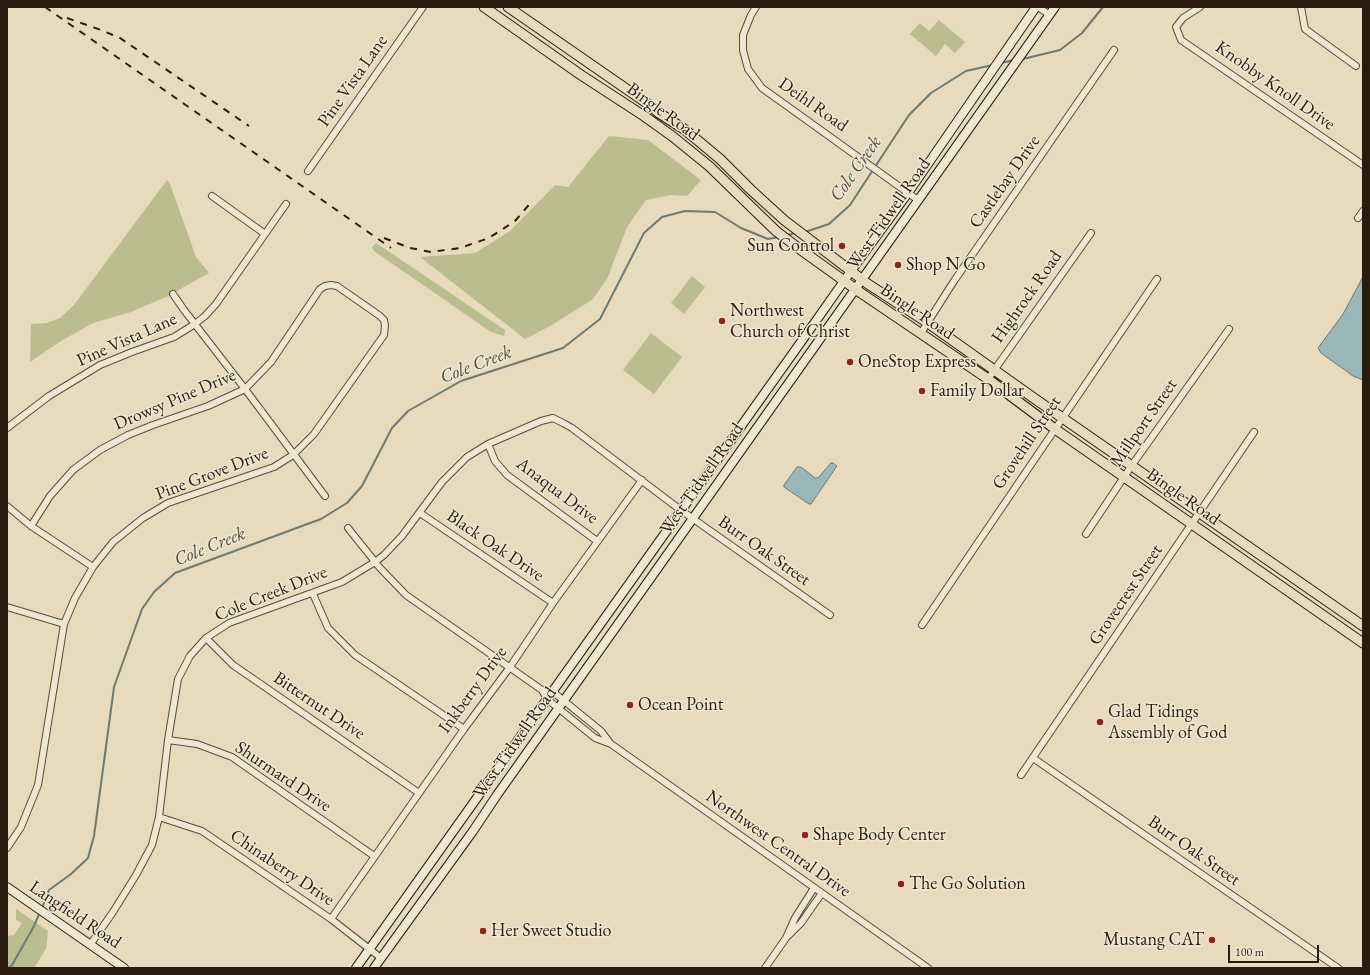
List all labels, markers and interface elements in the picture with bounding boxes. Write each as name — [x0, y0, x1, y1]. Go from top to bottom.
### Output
street label: Pine Vista Lane — [313, 31, 393, 131]
street label: Knobby Knoll Drive — [1211, 37, 1339, 135]
street label: Deihl Road — [774, 73, 852, 137]
street label: Bingle Road — [622, 78, 704, 146]
street label: Castlebay Drive — [965, 131, 1045, 233]
water label: Cole Creek — [825, 132, 887, 206]
street label: West Tidwell Road — [843, 154, 935, 274]
place label: Sun Control — [747, 235, 834, 257]
marker: Sun Control — [837, 241, 847, 251]
street label: Highrock Road — [987, 247, 1067, 347]
place label: Shop N Go — [906, 254, 985, 276]
marker: Shop N Go — [893, 260, 903, 270]
street label: Bingle Road — [876, 279, 958, 345]
place label: Northwest Church of Christ — [730, 300, 850, 342]
street label: Pine Vista Lane — [74, 308, 180, 372]
marker: Northwest Church of Christ — [717, 316, 727, 326]
water label: Cole Creek — [437, 341, 515, 389]
place label: OneStop Express — [858, 351, 976, 373]
marker: OneStop Express — [845, 357, 855, 367]
street label: Drowsy Pine Drive — [111, 365, 239, 435]
street label: Millport Street — [1106, 375, 1182, 471]
place label: Family Dollar — [930, 380, 1024, 402]
marker: Family Dollar — [917, 386, 927, 396]
street label: Grovehill Street — [988, 392, 1066, 494]
street label: West Tidwell Road — [656, 419, 748, 539]
street label: Pine Grove Drive — [153, 443, 271, 505]
street label: Anaqua Drive — [512, 453, 602, 529]
street label: Bingle Road — [1142, 464, 1224, 530]
street label: Black Oak Drive — [442, 505, 548, 587]
street label: Burr Oak Street — [713, 511, 815, 591]
water label: Cole Creek — [171, 522, 249, 572]
street label: Grovecrest Street — [1084, 541, 1168, 649]
street label: Cole Creek Drive — [212, 562, 330, 626]
street label: Inkberry Drive — [434, 642, 512, 738]
street label: Bitternut Drive — [269, 667, 369, 745]
street label: West Tidwell Road — [469, 683, 561, 803]
place label: Ocean Point — [638, 694, 724, 716]
marker: Ocean Point — [625, 700, 635, 710]
place label: Glad Tidings Assembly of God — [1108, 701, 1227, 744]
marker: Glad Tidings Assembly of God — [1095, 717, 1105, 727]
street label: Shurmard Drive — [231, 737, 335, 817]
street label: Northwest Central Drive — [701, 786, 855, 902]
street label: Burr Oak Street — [1143, 811, 1245, 891]
place label: Shape Body Center — [813, 824, 946, 846]
street label: Chinaberry Drive — [226, 825, 338, 911]
marker: Shape Body Center — [800, 830, 810, 840]
place label: The Go Solution — [909, 873, 1026, 895]
street label: Langfield Road — [25, 876, 125, 954]
marker: The Go Solution — [896, 879, 906, 889]
place label: Her Sweet Studio — [491, 920, 612, 942]
marker: Her Sweet Studio — [478, 926, 488, 936]
place label: Mustang CAT — [1103, 929, 1204, 951]
marker: Mustang CAT — [1207, 935, 1217, 945]
scale bar — [1230, 937, 1321, 963]
text: 100 m — [1235, 944, 1264, 960]

